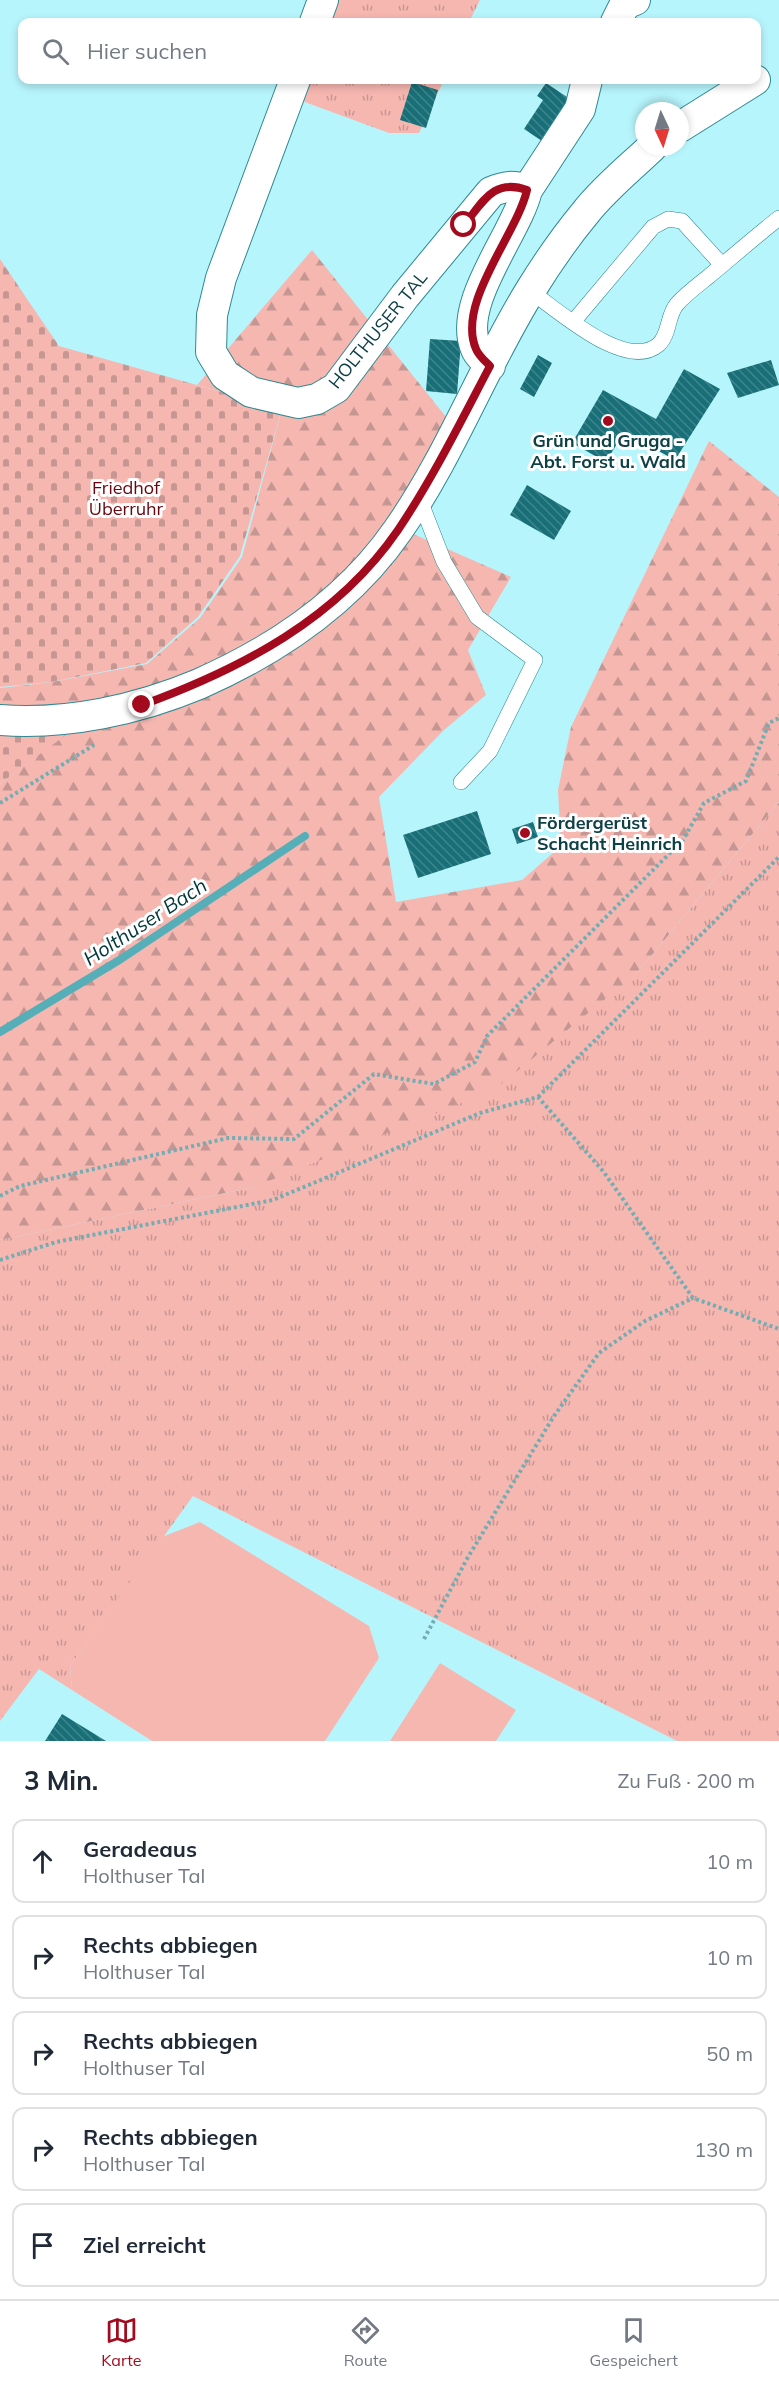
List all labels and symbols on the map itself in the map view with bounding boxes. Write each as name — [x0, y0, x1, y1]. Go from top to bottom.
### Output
north arrow — [635, 102, 689, 156]
route start — [450, 211, 476, 237]
street label: HOLTHUSER TAL — [323, 266, 432, 393]
marker: Grün und Gruga - Abt. Forst u. Wald — [601, 414, 615, 428]
place label: Grün und Gruga - Abt. Forst u. Wald — [530, 429, 686, 473]
park label: Friedhof Überruhr — [89, 476, 164, 520]
route end — [128, 691, 154, 717]
place label: Fördergerüst Schacht Heinrich — [537, 811, 682, 855]
marker: Fördergerüst Schacht Heinrich — [518, 826, 532, 840]
water label: Holthuser Bach — [78, 872, 211, 971]

